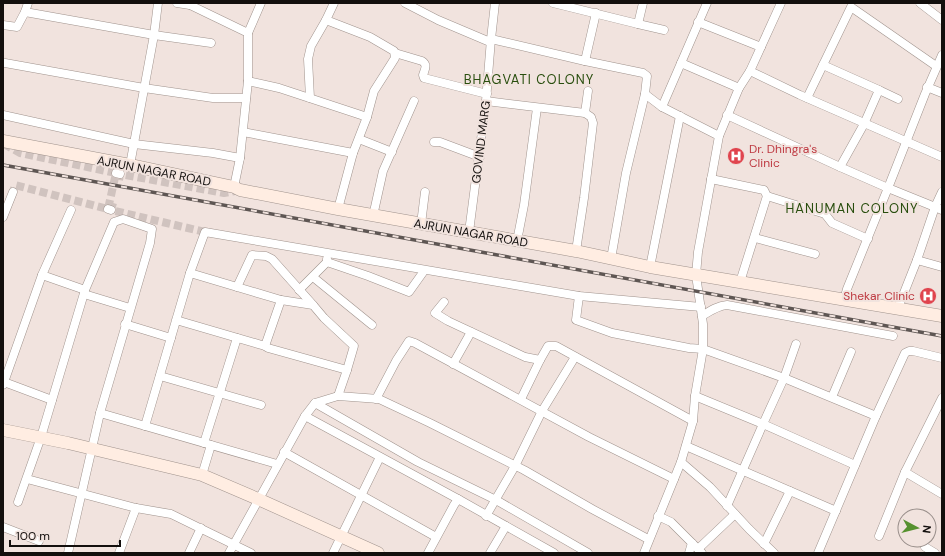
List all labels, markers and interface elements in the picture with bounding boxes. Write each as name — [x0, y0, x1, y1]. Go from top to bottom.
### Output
district label: BHAGVATI COLONY — [464, 71, 594, 88]
street label: GOVIND MARG — [468, 100, 494, 184]
place label: Dr. Dhingra's Clinic — [749, 141, 817, 171]
hospital icon: Dr. Dhingra's Clinic — [726, 146, 746, 166]
street label: AJRUN NAGAR ROAD — [96, 152, 212, 190]
district label: HANUMAN COLONY — [786, 200, 918, 217]
street label: AJRUN NAGAR ROAD — [413, 215, 529, 251]
hospital icon: Shekar Clinic — [918, 286, 938, 306]
place label: Shekar Clinic — [843, 288, 915, 304]
north arrow — [897, 508, 937, 548]
scale bar — [10, 522, 120, 548]
text: N — [919, 524, 934, 534]
text: 100 m — [16, 528, 50, 544]

